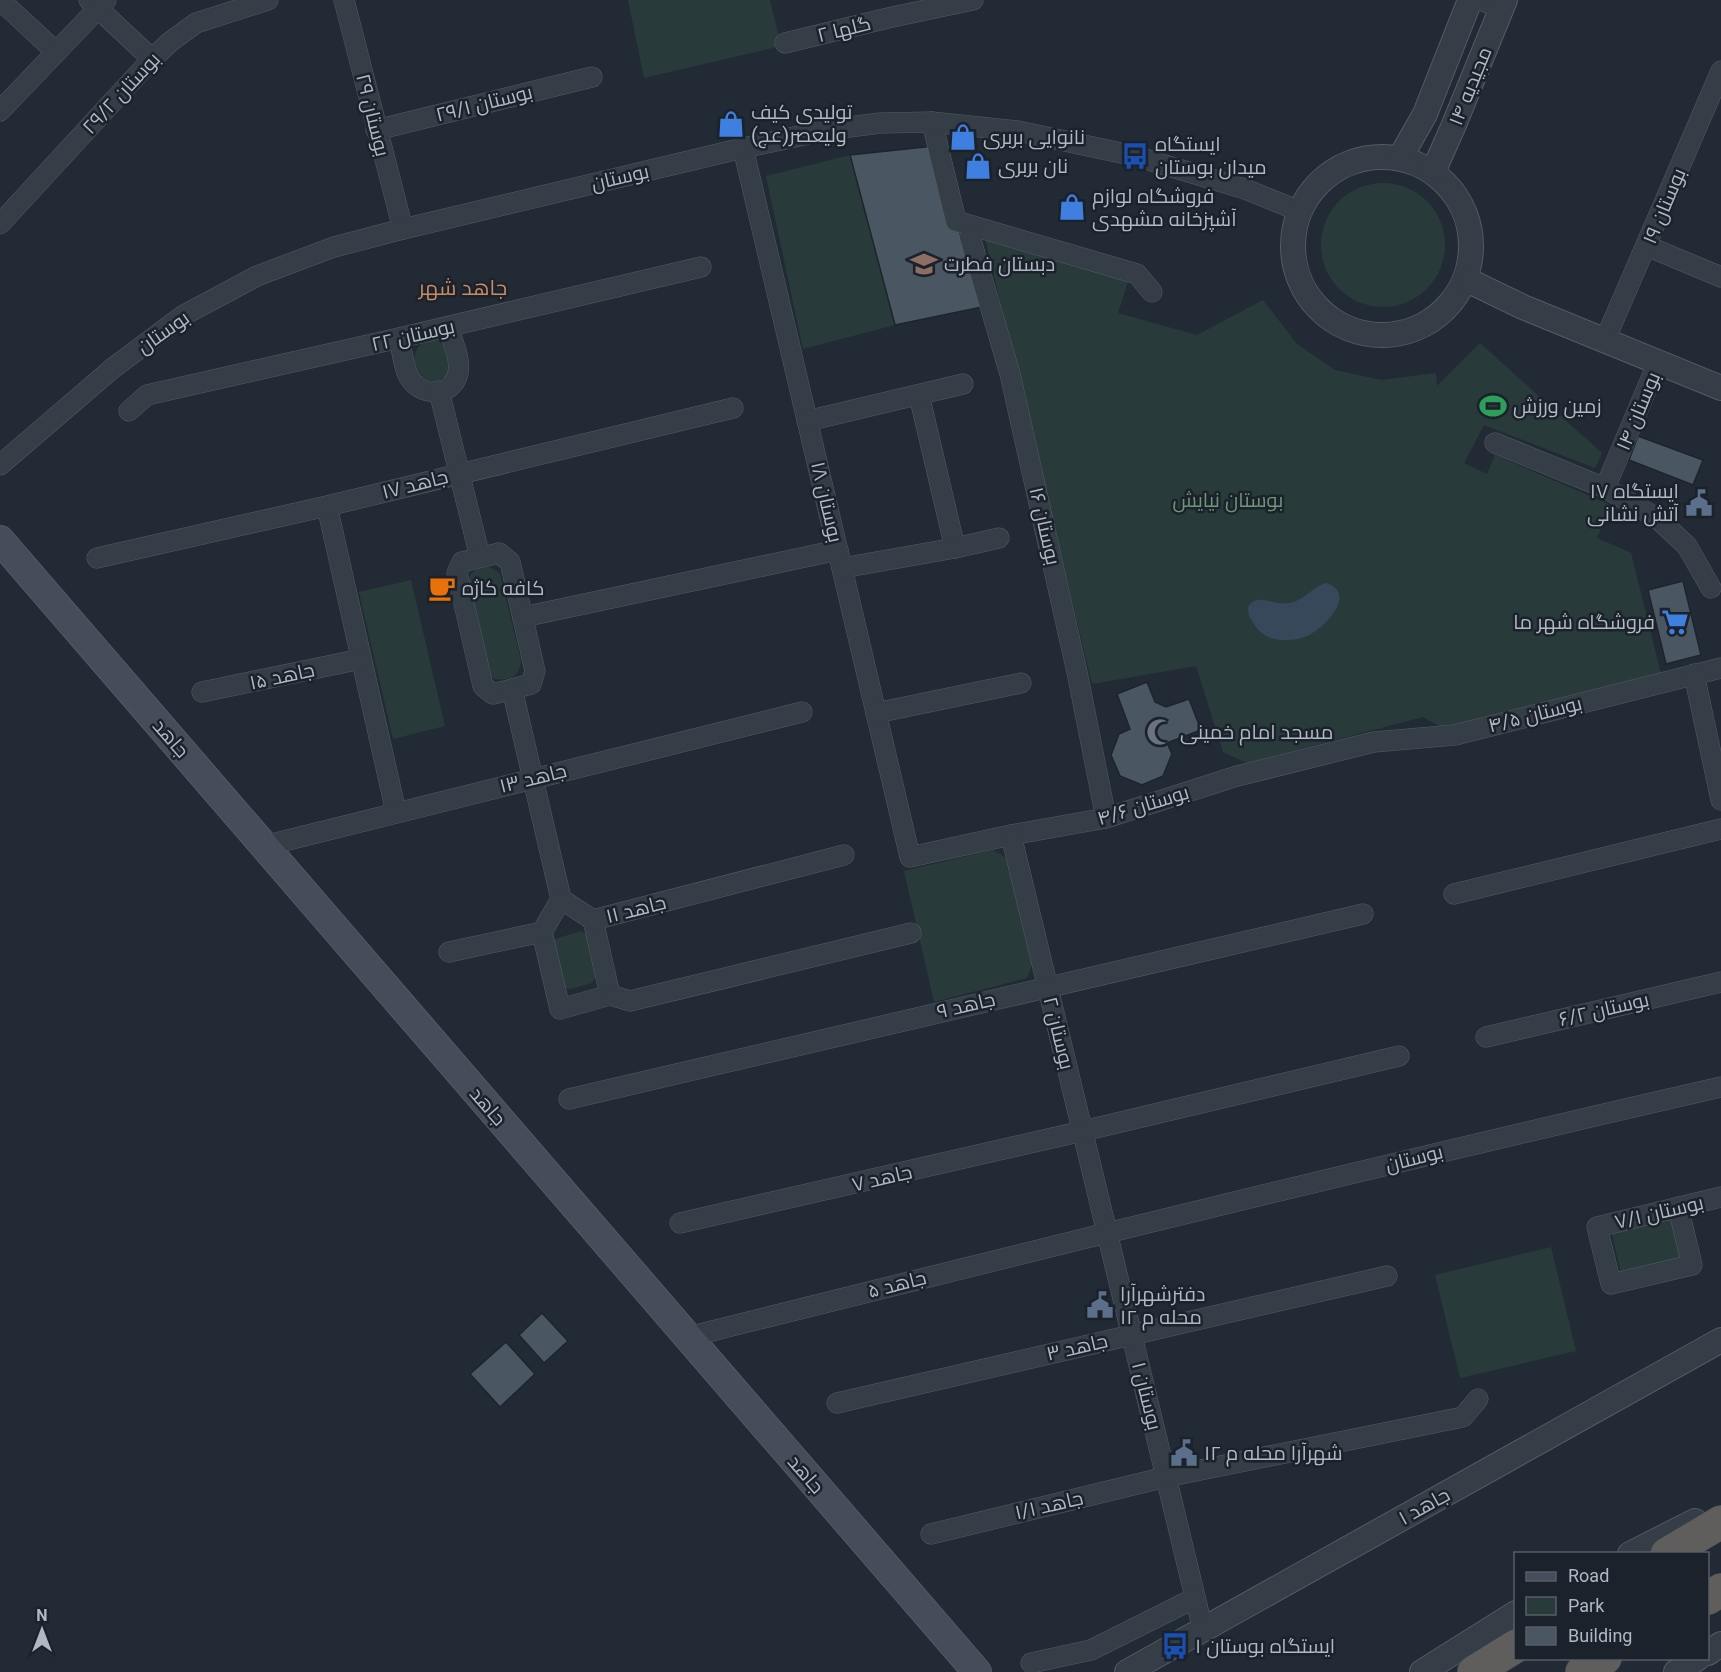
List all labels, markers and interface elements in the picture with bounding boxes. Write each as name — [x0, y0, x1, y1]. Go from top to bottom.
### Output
street label: گلها ۲ — [815, 11, 873, 48]
street label: مجیدیه ۱۴ — [1443, 43, 1497, 129]
street label: بوستان ۲۹/۲ — [77, 47, 166, 140]
street label: بوستان ۲۹ — [350, 71, 395, 159]
street label: بوستان ۲۹/۱ — [433, 79, 535, 128]
place label: تولیدی کیف ولیعصر(عج) — [751, 100, 853, 149]
shop icon: تولیدی کیف ولیعصر(عج) — [716, 109, 746, 139]
shop icon: نانوایی بربری — [948, 122, 978, 152]
place label: نانوایی بربری — [983, 125, 1085, 150]
place label: ایستگاه میدان بوستان — [1155, 132, 1267, 180]
bus stop icon: ایستگاه میدان بوستان — [1120, 141, 1150, 171]
shop icon: نان بربری — [963, 151, 993, 181]
place label: نان بربری — [998, 154, 1068, 179]
street label: بوستان — [589, 159, 651, 196]
street label: بوستان ۱۹ — [1637, 164, 1692, 248]
place label: فروشگاه لوازم آشپزخانه مشهدی — [1092, 184, 1237, 232]
shop icon: فروشگاه لوازم آشپزخانه مشهدی — [1057, 192, 1087, 222]
school or university icon: دبستان فطرت — [909, 249, 939, 279]
place label: دبستان فطرت — [944, 252, 1055, 277]
district label: جاهد شهر — [418, 276, 507, 301]
street label: بوستان — [132, 305, 194, 359]
street label: بوستان ۲۲ — [369, 314, 457, 357]
street label: بوستان ۱۴ — [1611, 368, 1666, 454]
sports icon: زمین ورزش — [1478, 391, 1508, 421]
place label: زمین ورزش — [1513, 394, 1602, 419]
street label: بوستان ۱۸ — [805, 459, 848, 545]
street label: جاهد ۱۷ — [379, 464, 451, 504]
place label: ایستگاه ۱۷ آتش نشانی — [1587, 479, 1680, 527]
street label: بوستان ۱۶ — [1023, 485, 1066, 568]
park label: بوستان نیایش — [1173, 488, 1283, 513]
public building icon: ایستگاه ۱۷ آتش نشانی — [1684, 488, 1714, 518]
cafe icon: کافه کاژه — [427, 573, 457, 603]
place label: کافه کاژه — [462, 576, 544, 600]
supermarket icon: فروشگاه شهر ما — [1660, 607, 1690, 637]
place label: فروشگاه شهر ما — [1513, 610, 1655, 635]
street label: جاهد ۱۵ — [247, 657, 317, 695]
street label: بوستان ۴/۵ — [1486, 691, 1585, 738]
street label: جاهد — [148, 714, 194, 762]
mosque icon: مسجد امام خمینی — [1145, 717, 1175, 747]
place label: مسجد امام خمینی — [1180, 720, 1333, 746]
street label: جاهد ۱۳ — [497, 758, 569, 798]
street label: بوستان ۴/۶ — [1094, 780, 1192, 831]
street label: جاهد ۱۱ — [604, 890, 668, 928]
street label: جاهد ۹ — [935, 987, 997, 1023]
street label: بوستان ۶/۲ — [1557, 987, 1652, 1032]
street label: بوستان ۲ — [1037, 994, 1080, 1072]
street label: جاهد — [465, 1082, 511, 1130]
street label: بوستان — [1383, 1139, 1446, 1178]
street label: جاهد ۷ — [850, 1159, 914, 1197]
street label: بوستان ۷/۱ — [1612, 1190, 1706, 1235]
street label: جاهد ۵ — [865, 1265, 929, 1303]
place label: دفترشهرآرا محله م ۱۲ — [1120, 1282, 1205, 1331]
public building icon: دفترشهرآرا محله م ۱۲ — [1085, 1290, 1115, 1320]
street label: جاهد ۳ — [1044, 1328, 1110, 1366]
street label: بوستان ۱ — [1126, 1359, 1167, 1433]
public building icon: شهرآرا محله م ۱۲ — [1169, 1438, 1199, 1468]
place label: شهرآرا محله م ۱۲ — [1204, 1441, 1343, 1467]
street label: جاهد — [783, 1450, 829, 1498]
street label: جاهد ۱ — [1394, 1482, 1454, 1530]
street label: جاهد ۱/۱ — [1013, 1486, 1085, 1524]
legend — [1514, 1552, 1709, 1660]
text: Road — [1568, 1565, 1609, 1586]
text: Park — [1568, 1595, 1605, 1616]
north arrow — [12, 1600, 72, 1660]
text: N — [36, 1606, 48, 1625]
text: Building — [1568, 1625, 1632, 1646]
bus stop icon: ایستگاه بوستان ۱ — [1160, 1631, 1190, 1661]
place label: ایستگاه بوستان ۱ — [1195, 1634, 1335, 1659]

